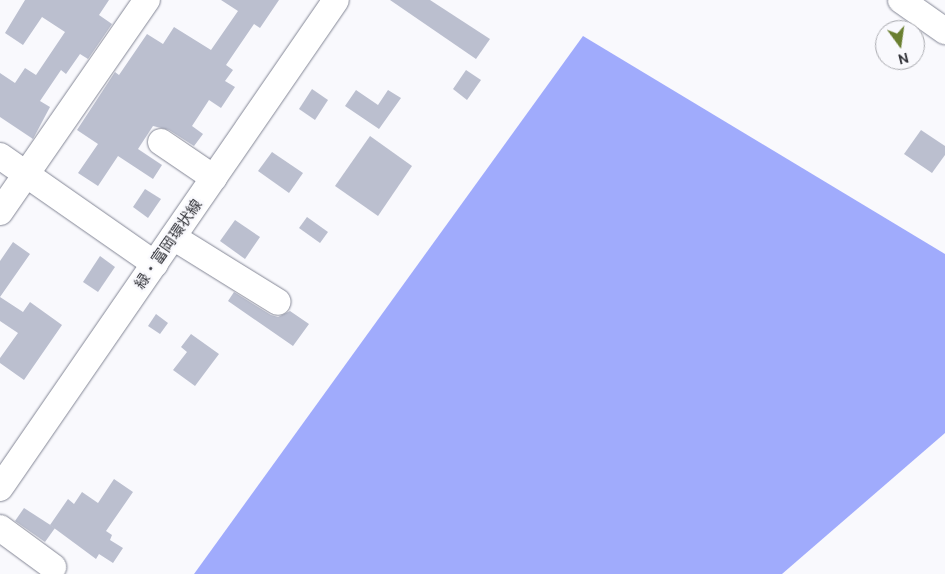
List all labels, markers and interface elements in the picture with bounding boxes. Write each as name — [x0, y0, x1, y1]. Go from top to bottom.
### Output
north arrow — [875, 20, 925, 70]
text: N — [896, 50, 910, 68]
street label: 緑・富岡環状線 — [131, 196, 205, 292]

